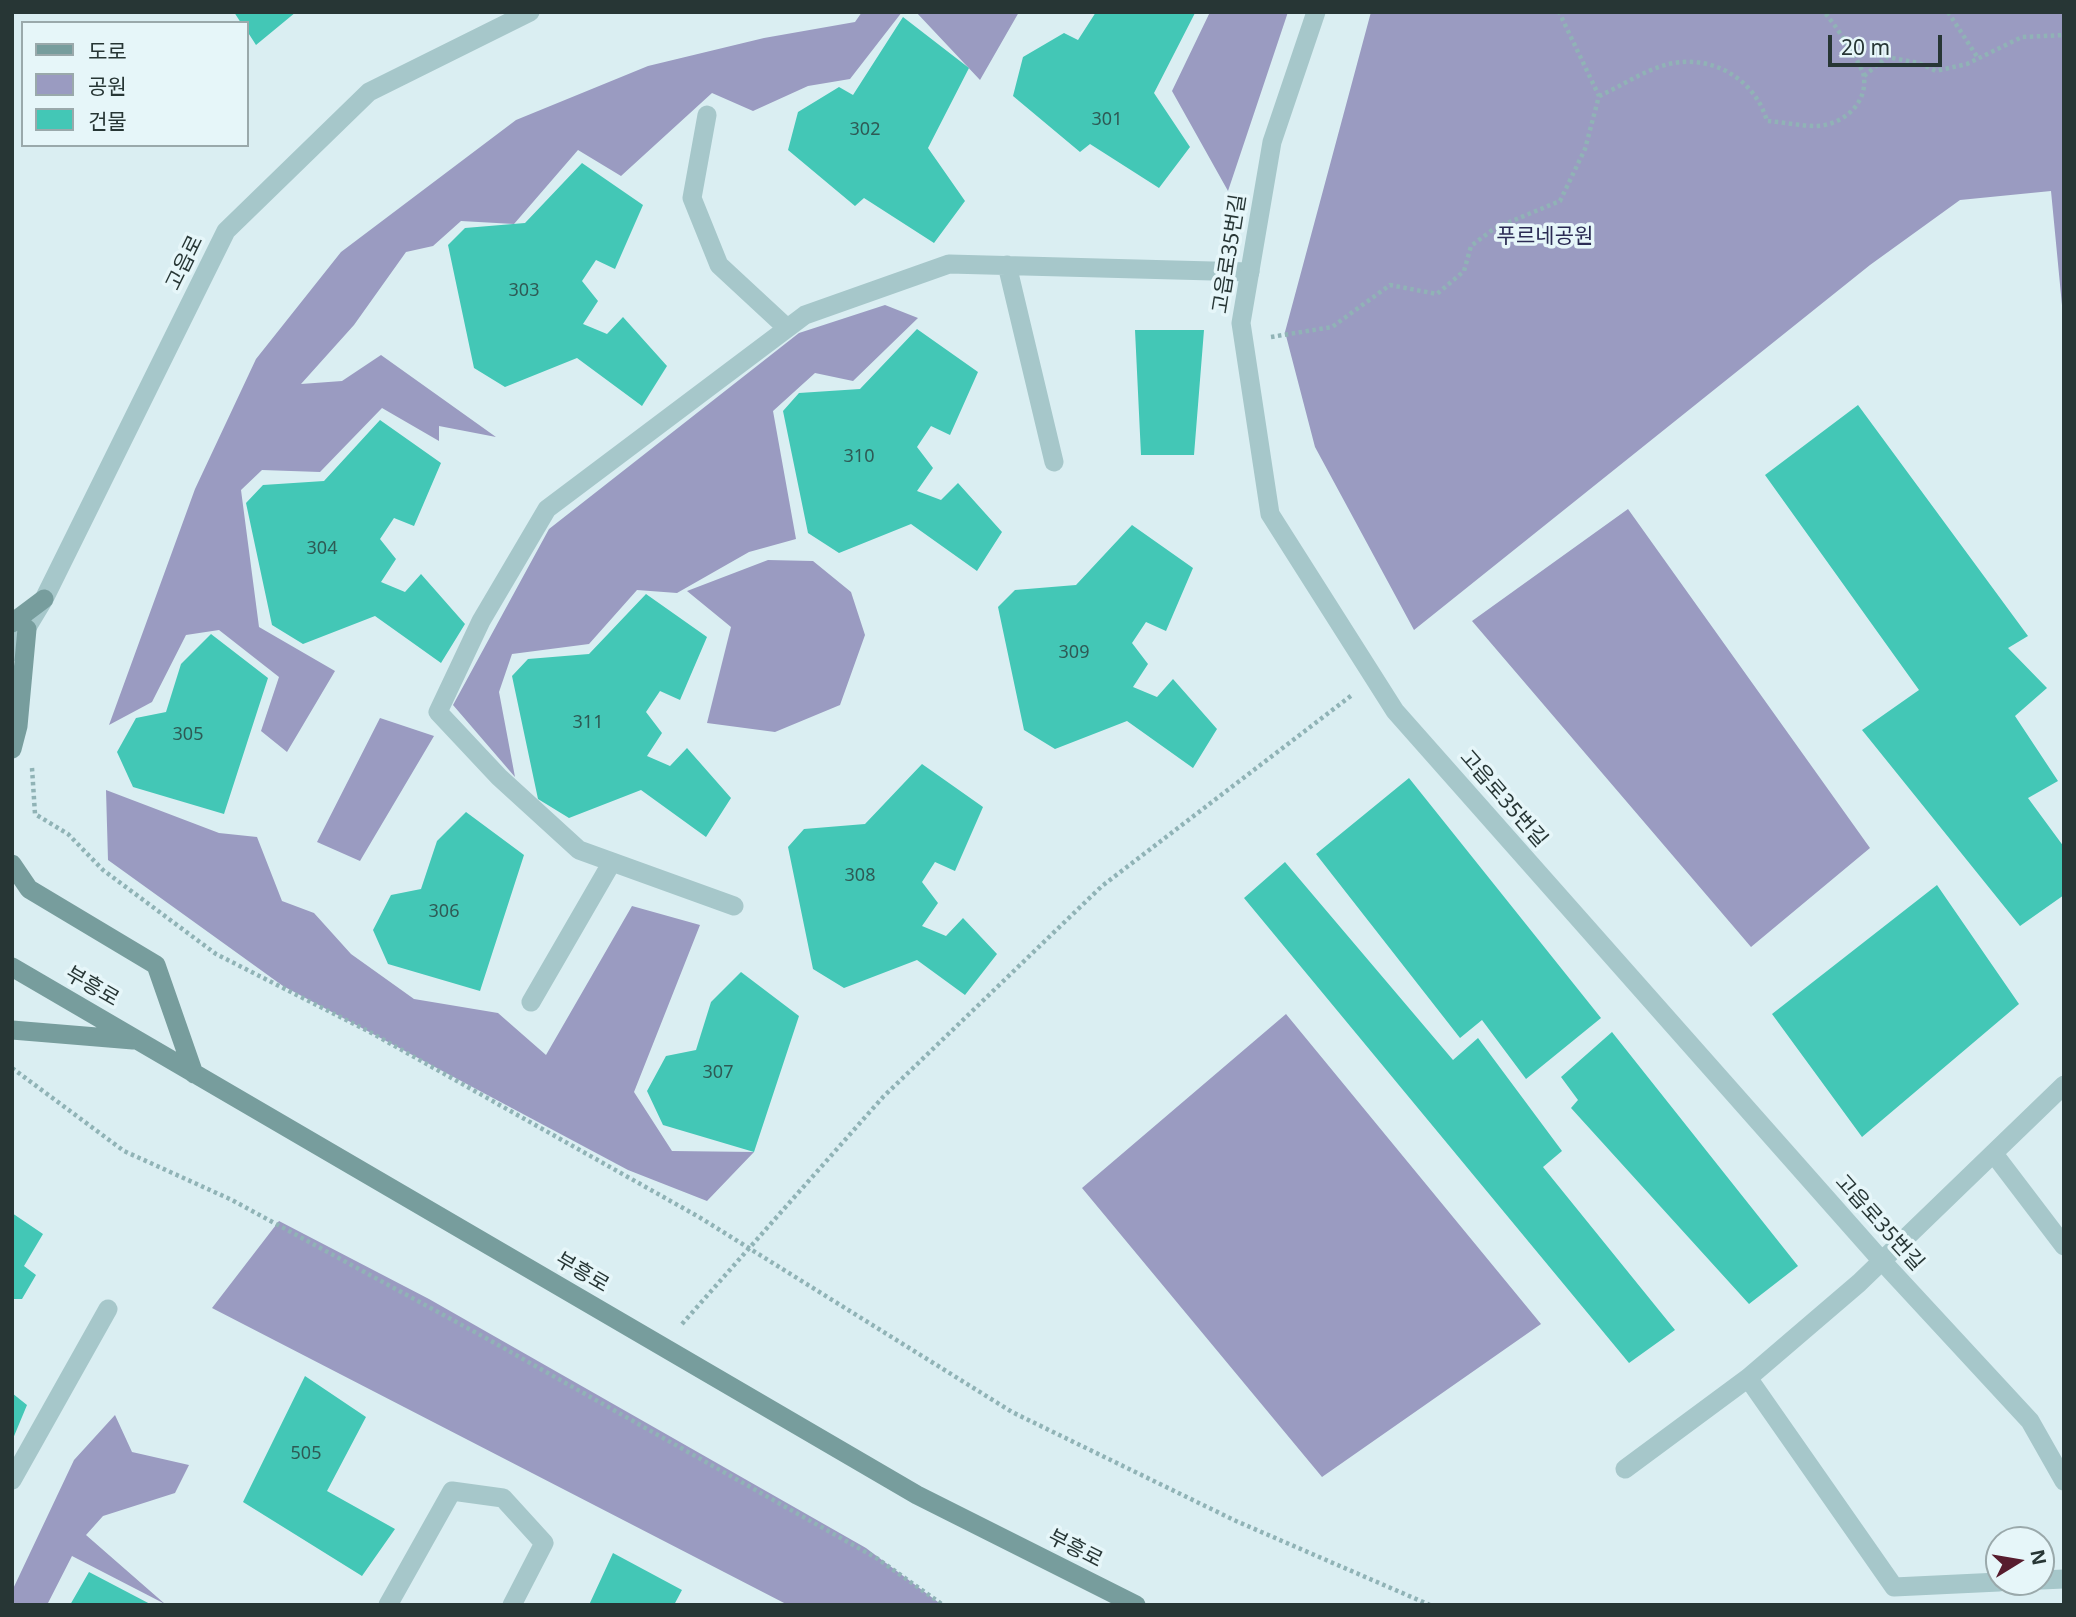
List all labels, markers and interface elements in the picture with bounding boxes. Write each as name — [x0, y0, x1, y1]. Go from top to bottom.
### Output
legend — [21, 21, 248, 147]
scale bar — [1831, 21, 1945, 65]
text: 20 m — [1841, 33, 1890, 61]
text: 도로 — [88, 37, 127, 65]
text: 공원 — [88, 72, 127, 100]
text: 건물 — [88, 107, 127, 135]
house number: 301 — [1092, 109, 1122, 131]
house number: 302 — [850, 119, 880, 141]
street label: 고읍로35번길 — [1208, 192, 1252, 316]
park label: 푸르네공원 — [1497, 224, 1593, 250]
street label: 고읍로 — [161, 231, 209, 295]
house number: 303 — [509, 280, 539, 302]
house number: 310 — [844, 446, 874, 468]
house number: 304 — [307, 538, 337, 560]
house number: 309 — [1059, 642, 1089, 664]
house number: 311 — [573, 712, 603, 734]
house number: 305 — [173, 724, 203, 746]
street label: 고읍로35번길 — [1454, 745, 1552, 853]
house number: 308 — [845, 865, 875, 887]
house number: 306 — [429, 901, 459, 923]
street label: 부흥로 — [61, 962, 123, 1012]
house number: 307 — [703, 1062, 733, 1084]
street label: 고읍로35번길 — [1829, 1170, 1929, 1276]
street label: 부흥로 — [551, 1248, 613, 1298]
house number: 505 — [291, 1443, 321, 1465]
street label: 부흥로 — [1043, 1525, 1107, 1573]
north arrow — [1985, 1526, 2055, 1596]
text: N — [2024, 1547, 2053, 1567]

